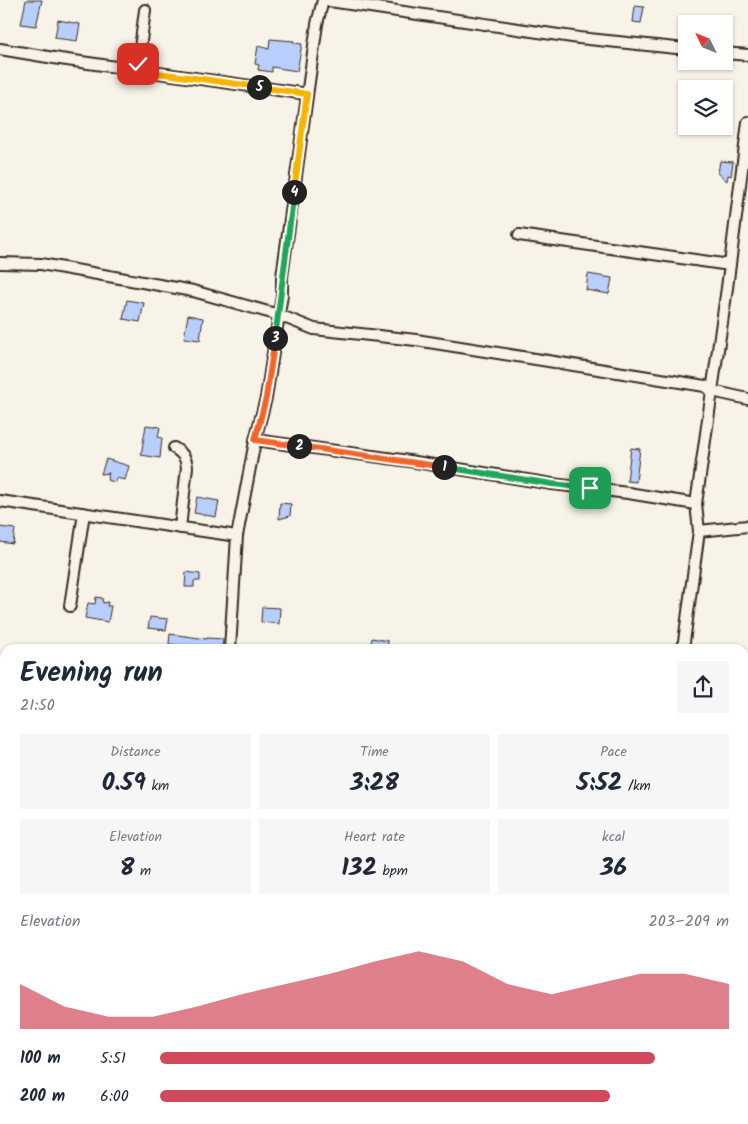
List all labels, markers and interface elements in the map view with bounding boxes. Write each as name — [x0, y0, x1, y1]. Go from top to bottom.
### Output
north arrow — [678, 15, 732, 70]
map controls — [678, 15, 733, 135]
pin — [117, 43, 159, 85]
icon: check — [124, 50, 152, 78]
pin: 5 — [246, 74, 272, 100]
text: 5 — [256, 76, 263, 98]
button: layers — [678, 80, 733, 135]
pin: 4 — [282, 180, 306, 204]
text: 4 — [291, 181, 298, 203]
pin: 3 — [262, 326, 288, 350]
text: 3 — [272, 327, 279, 349]
pin: 2 — [286, 434, 312, 458]
text: 2 — [295, 435, 304, 457]
pin: 1 — [432, 454, 456, 480]
text: 1 — [442, 456, 447, 478]
pin — [569, 467, 611, 509]
icon: arrive — [576, 474, 604, 502]
text: Evening run — [20, 651, 163, 696]
button: share — [677, 661, 729, 713]
text: 21:50 — [20, 693, 55, 718]
text: Distance — [110, 741, 161, 763]
text: Time — [360, 741, 389, 763]
text: Pace — [600, 741, 627, 763]
text: 0.59 — [102, 763, 146, 803]
text: 3:28 — [350, 763, 399, 803]
text: 5:52 — [576, 763, 622, 803]
text: km — [146, 775, 169, 797]
text: /km — [622, 775, 651, 797]
text: Elevation — [109, 826, 162, 848]
text: Heart rate — [344, 826, 405, 848]
text: kcal — [602, 826, 625, 848]
text: 8 — [120, 848, 135, 888]
text: 132 — [341, 848, 377, 888]
text: 36 — [600, 848, 627, 888]
text: m — [135, 860, 151, 882]
text: bpm — [377, 860, 408, 882]
text: Elevation — [20, 909, 81, 934]
text: 203–209 m — [649, 909, 729, 934]
text: 100 m — [20, 1046, 61, 1071]
text: 5:51 — [100, 1046, 126, 1071]
text: 200 m — [20, 1084, 65, 1109]
text: 6:00 — [100, 1084, 129, 1109]

